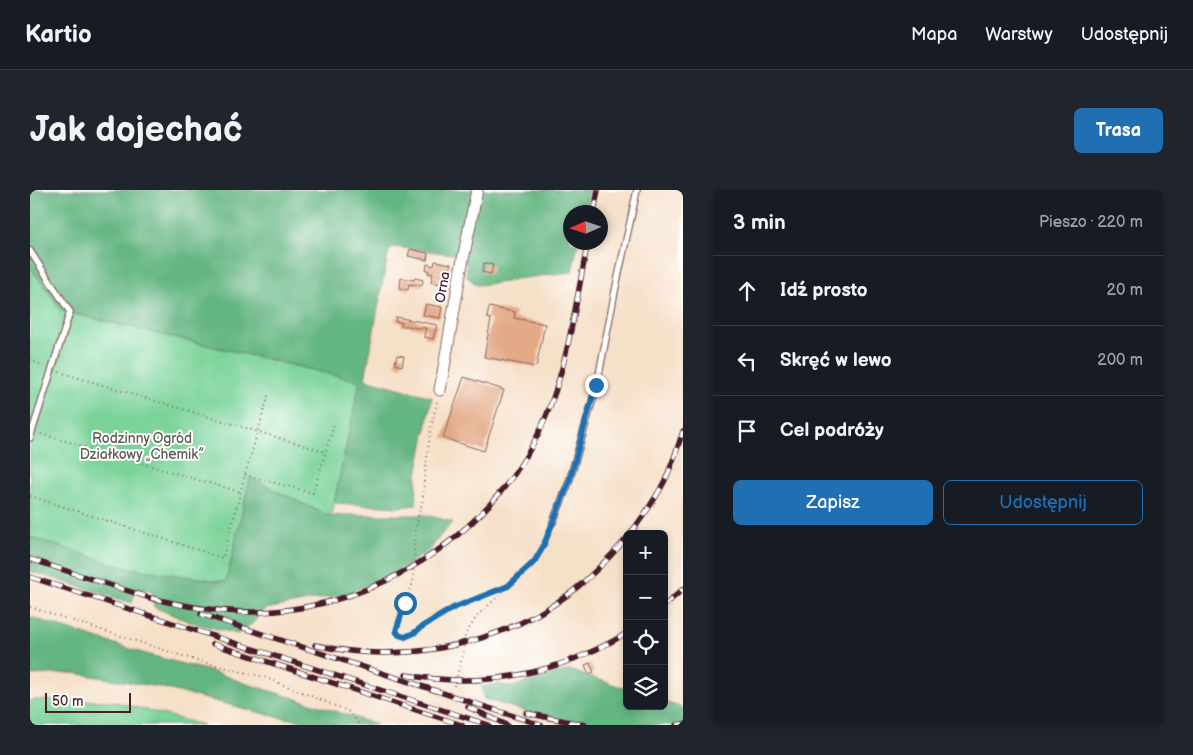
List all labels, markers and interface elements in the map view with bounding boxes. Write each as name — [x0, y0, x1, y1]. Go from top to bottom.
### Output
text: Kartio — [25, 20, 92, 49]
text: Mapa — [911, 24, 957, 45]
text: Warstwy — [985, 24, 1053, 45]
text: Udostępnij — [1081, 24, 1168, 45]
button: Trasa — [1074, 108, 1163, 153]
text: Jak dojechać — [30, 109, 243, 152]
north arrow — [563, 205, 608, 250]
text: 3 min — [733, 210, 786, 235]
text: Pieszo · 220 m — [1039, 213, 1143, 232]
street label: Orna — [431, 270, 454, 304]
icon: ahead — [733, 277, 761, 305]
text: Idź prosto — [780, 279, 868, 302]
text: 20 m — [1107, 281, 1143, 300]
icon: left — [733, 347, 761, 375]
text: Skręć w lewo — [780, 349, 892, 372]
text: 200 m — [1097, 351, 1143, 370]
route end — [585, 374, 608, 397]
icon: arrive — [733, 417, 761, 445]
text: Cel podróży — [780, 419, 884, 442]
park label: Rodzinny Ogród Działkowy „Chemik” — [80, 430, 204, 463]
button: Zapisz — [733, 480, 933, 525]
button: Udostępnij — [943, 480, 1143, 525]
map controls — [623, 530, 668, 710]
button: + — [623, 530, 668, 575]
button: − — [623, 575, 668, 620]
route start — [394, 592, 417, 615]
button: locate — [623, 620, 668, 665]
button: layers — [623, 665, 668, 710]
scale bar — [45, 690, 131, 713]
text: 50 m — [52, 693, 84, 710]

